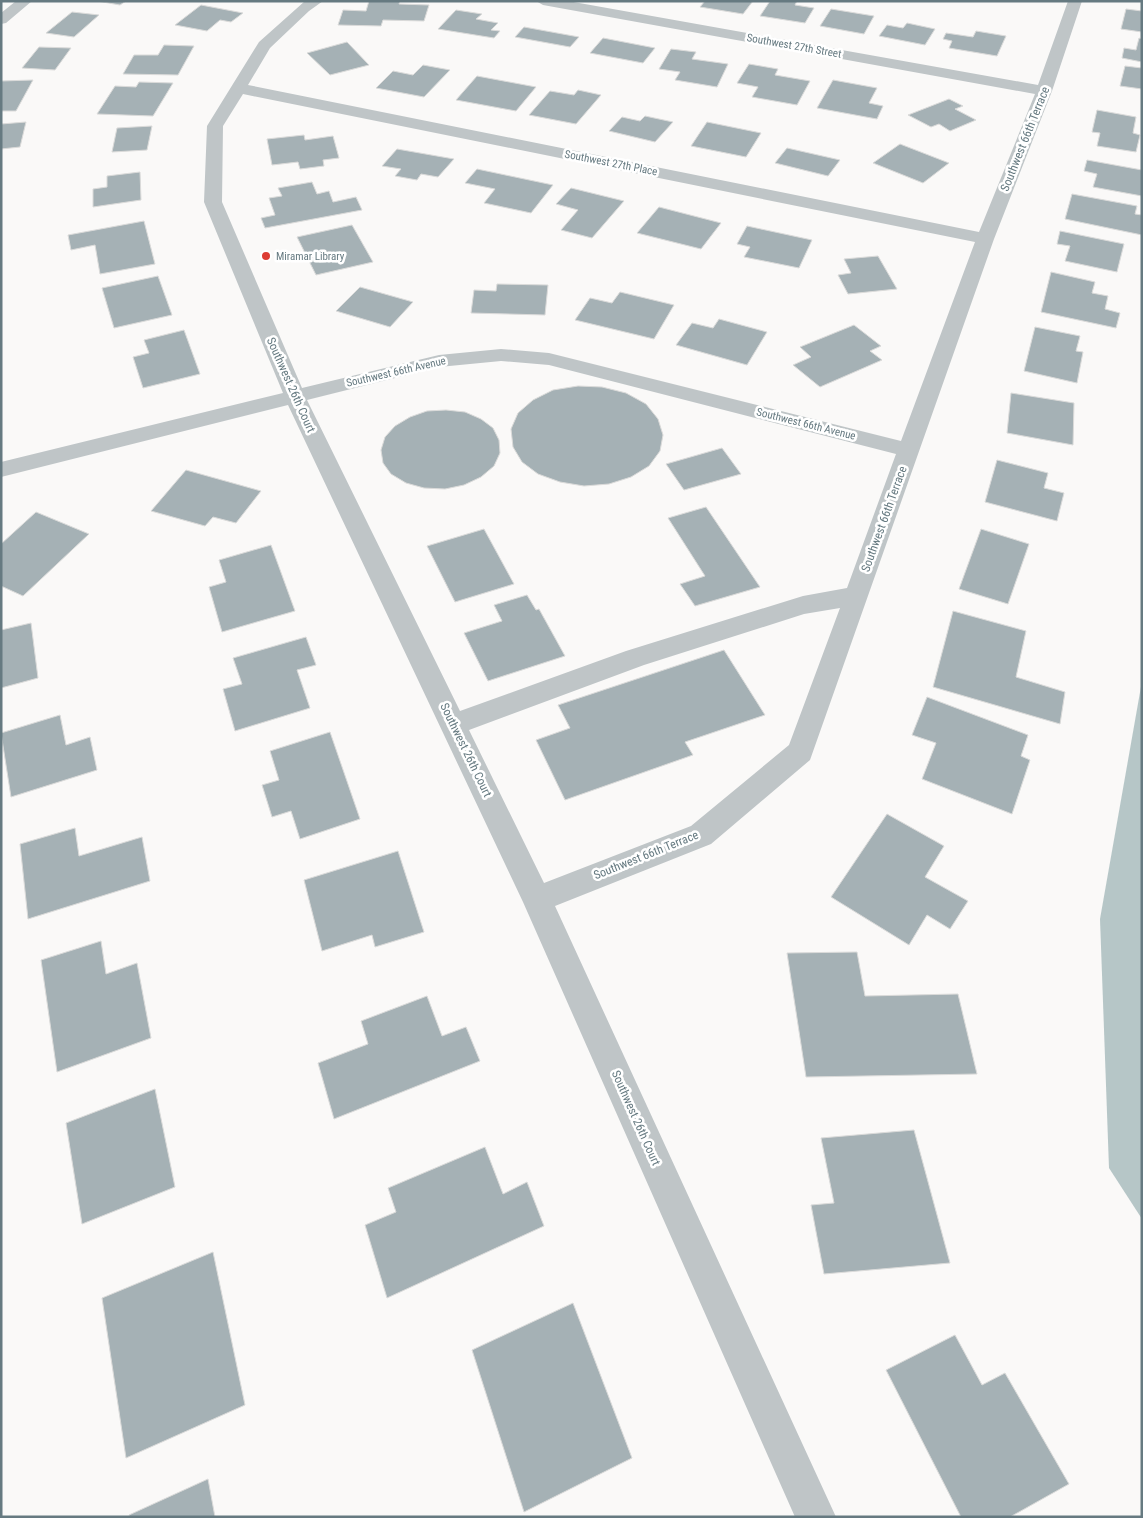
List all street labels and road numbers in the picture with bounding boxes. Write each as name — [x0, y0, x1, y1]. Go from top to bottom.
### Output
street label: Southwest 27th Street — [746, 31, 842, 61]
street label: Southwest 66th Terrace — [998, 84, 1053, 193]
street label: Southwest 27th Place — [563, 148, 659, 178]
street label: Southwest 26th Court — [264, 335, 318, 435]
street label: Southwest 66th Avenue — [345, 354, 447, 390]
street label: Southwest 66th Avenue — [755, 405, 857, 443]
street label: Southwest 66th Terrace — [858, 464, 910, 574]
street label: Southwest 26th Court — [437, 701, 495, 800]
street label: Southwest 66th Terrace — [592, 827, 701, 882]
street label: Southwest 26th Court — [609, 1068, 663, 1168]

